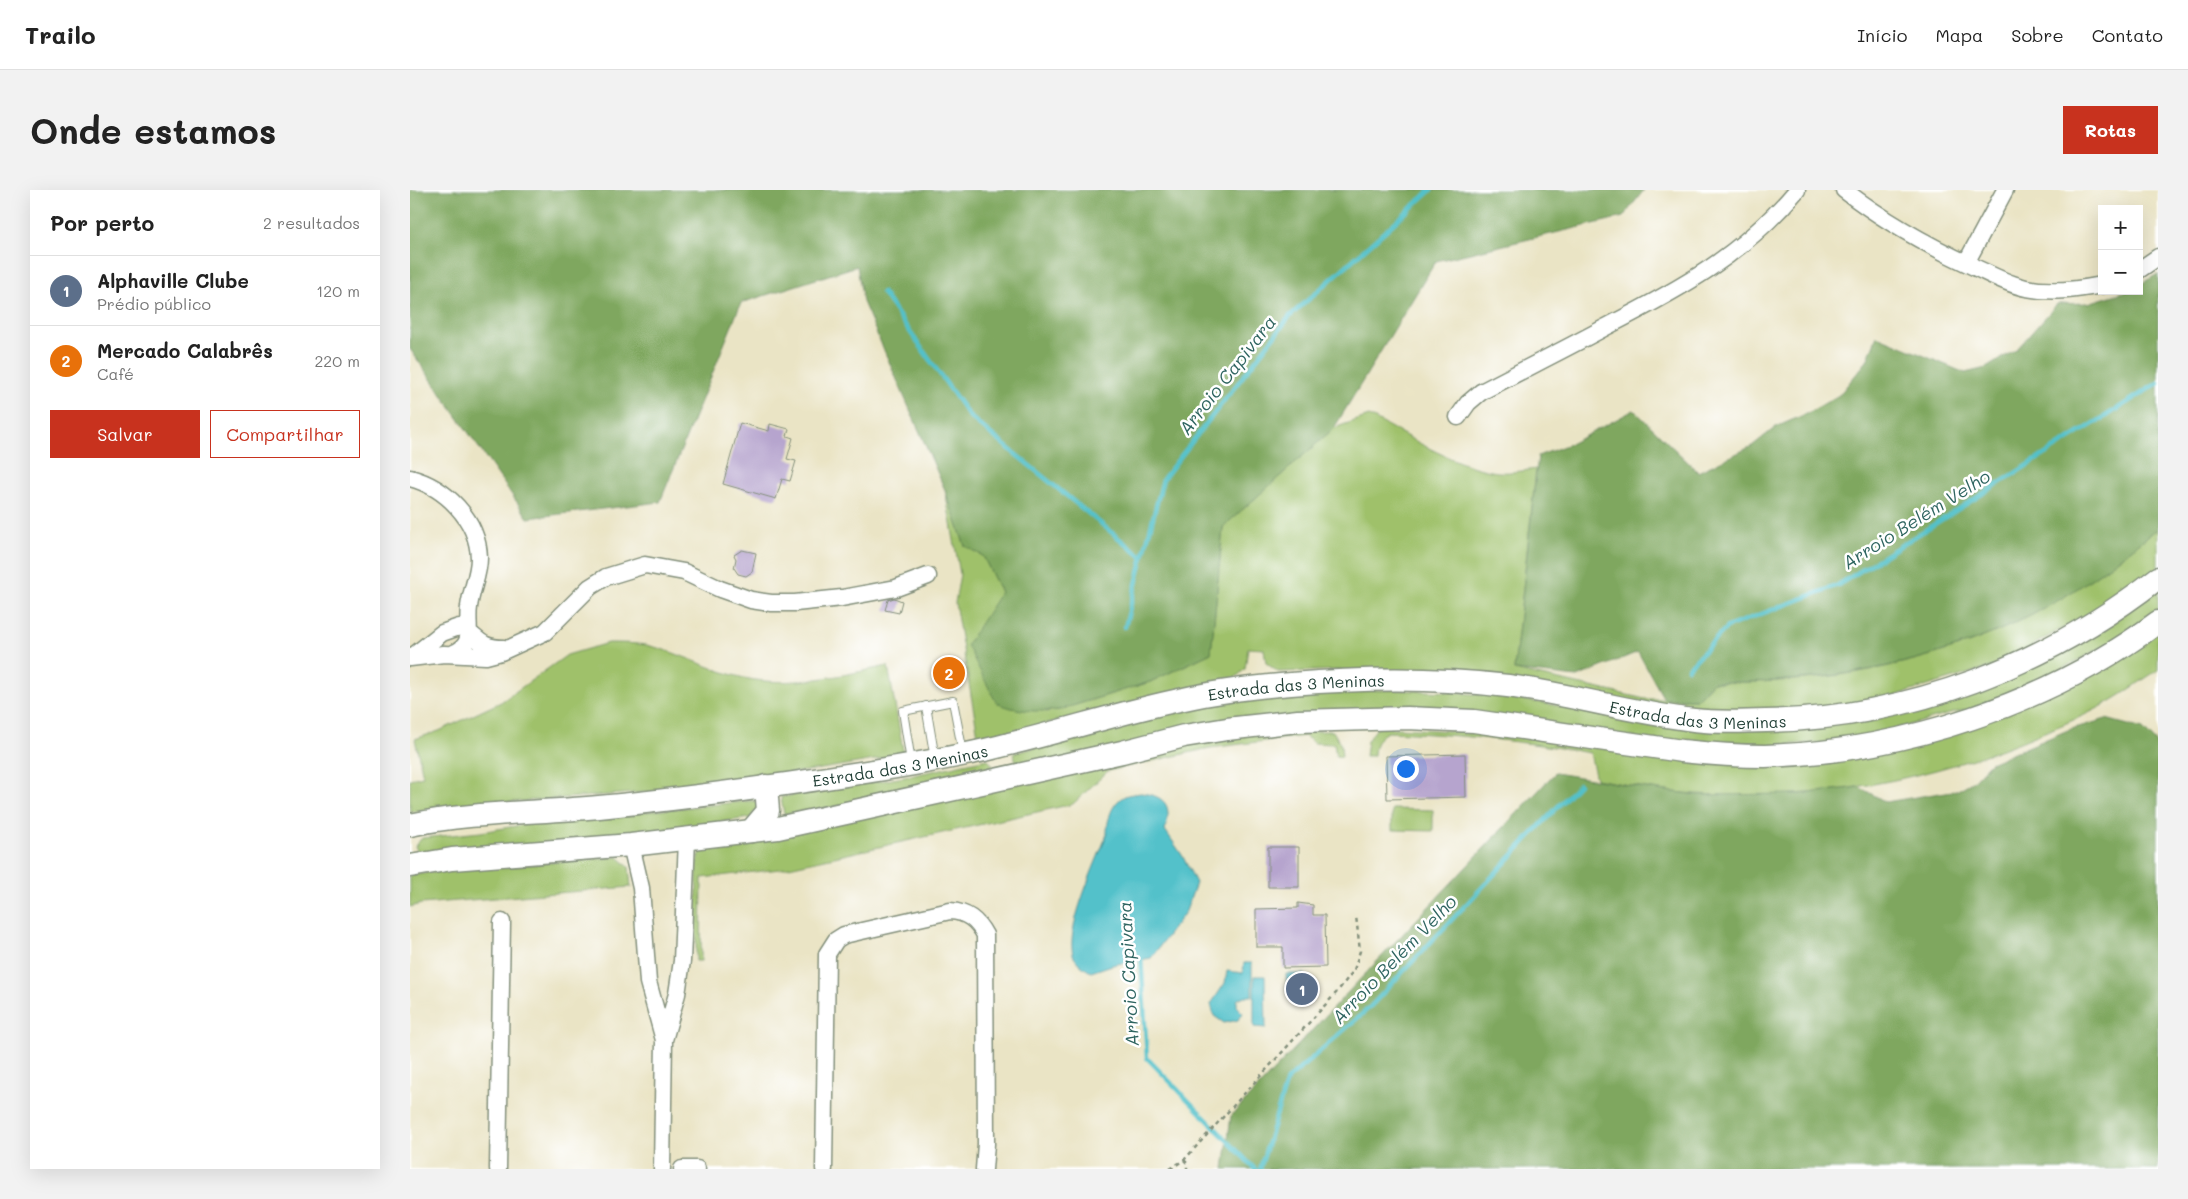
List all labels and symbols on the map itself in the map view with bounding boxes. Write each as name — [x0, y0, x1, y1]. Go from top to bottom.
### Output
water label: Arroio Capivara — [1173, 311, 1281, 439]
water label: Arroio Belém Velho — [1838, 464, 1995, 574]
pin: 2 — [933, 654, 965, 692]
street label: Estrada das 3 Meninas — [1206, 669, 1385, 705]
street label: Estrada das 3 Meninas — [1608, 695, 1787, 733]
street label: Estrada das 3 Meninas — [811, 739, 990, 791]
your location — [1393, 756, 1419, 782]
water label: Arroio Belém Velho — [1326, 889, 1462, 1028]
water label: Arroio Capivara — [1112, 901, 1144, 1047]
pin: 1 — [1286, 970, 1318, 1008]

